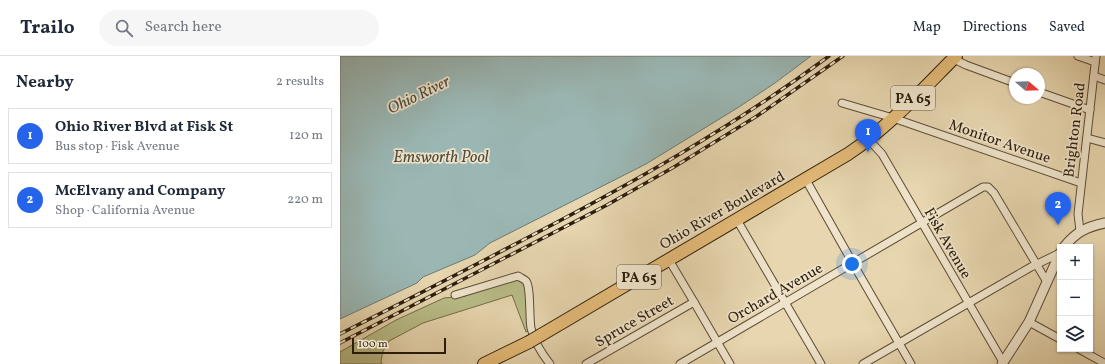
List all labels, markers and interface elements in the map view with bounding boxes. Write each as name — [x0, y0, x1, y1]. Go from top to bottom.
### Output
search box — [99, 10, 379, 46]
text: Trailo — [20, 15, 75, 41]
icon: search — [113, 17, 135, 39]
text: Search here — [145, 17, 222, 38]
text: Map — [913, 18, 941, 37]
text: Directions — [963, 18, 1027, 37]
text: Saved — [1049, 18, 1085, 37]
north arrow — [1009, 68, 1045, 104]
text: Nearby — [16, 71, 74, 94]
water label: Ohio River — [384, 71, 455, 120]
text: 2 results — [276, 73, 324, 91]
street label: Brighton Road — [1059, 81, 1092, 179]
road number: PA 65 — [891, 86, 935, 110]
street label: Monitor Avenue — [946, 115, 1053, 170]
text: Ohio River Blvd at Fisk St — [55, 117, 233, 138]
pin: 1 — [855, 119, 881, 152]
text: 1 — [27, 127, 33, 145]
text: 120 m — [289, 127, 323, 145]
text: Bus stop · Fisk Avenue — [55, 138, 179, 156]
water label: Emsworth Pool — [393, 147, 489, 169]
street label: Ohio River Boulevard — [656, 167, 789, 256]
text: McElvany and Company — [55, 181, 225, 202]
text: 2 — [27, 191, 33, 209]
text: 220 m — [287, 191, 323, 209]
pin: 2 — [1045, 192, 1071, 225]
text: Shop · California Avenue — [55, 202, 195, 220]
street label: Fisk Avenue — [918, 204, 976, 283]
map controls — [1057, 244, 1093, 352]
button: + — [1057, 244, 1093, 280]
your location — [842, 254, 862, 274]
street label: Orchard Avenue — [724, 259, 827, 330]
road number: PA 65 — [617, 265, 661, 289]
button: − — [1057, 280, 1093, 316]
street label: Spruce Street — [591, 291, 678, 353]
button: layers — [1057, 316, 1093, 352]
scale bar — [352, 336, 446, 355]
text: 100 m — [358, 337, 388, 352]

